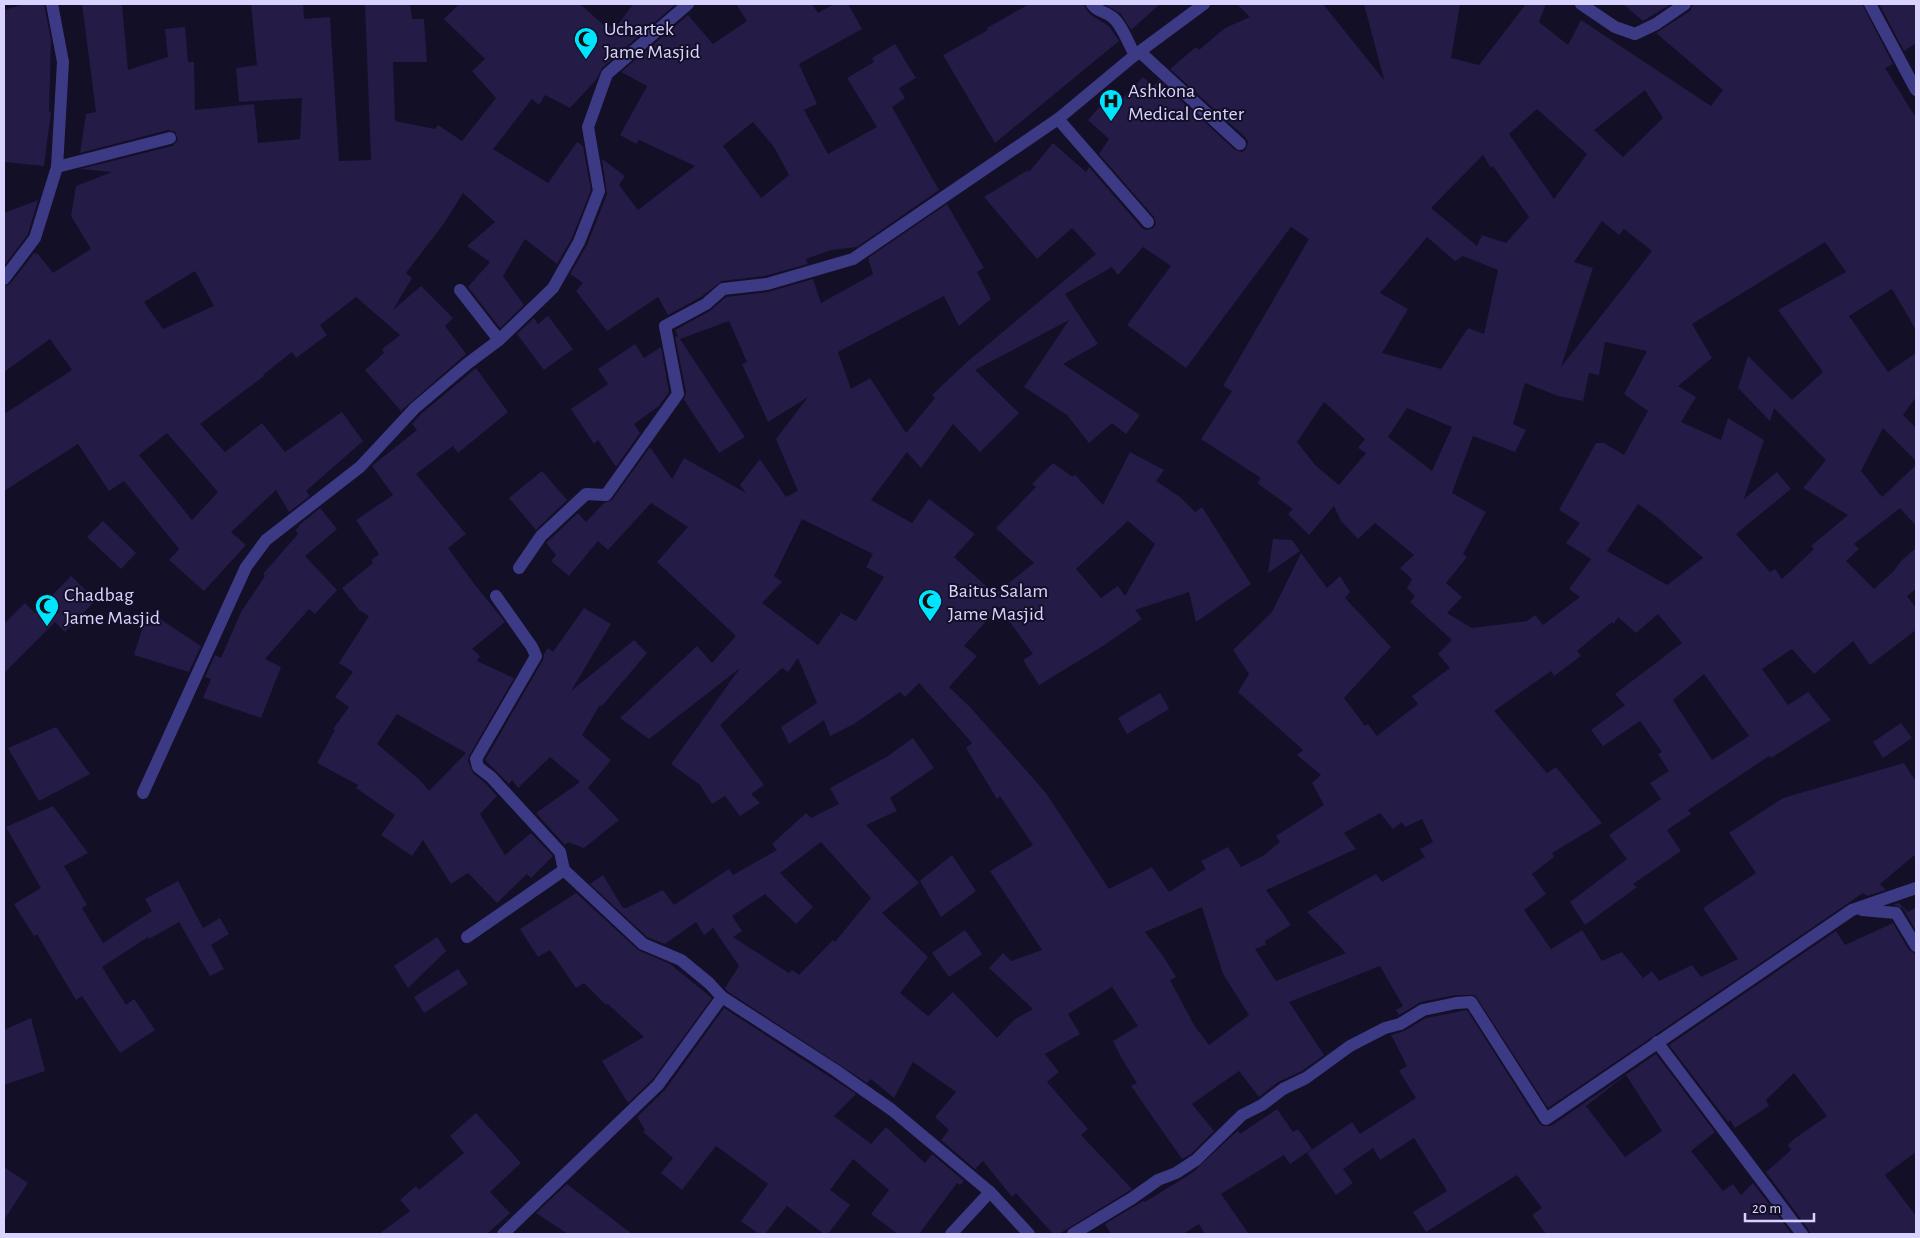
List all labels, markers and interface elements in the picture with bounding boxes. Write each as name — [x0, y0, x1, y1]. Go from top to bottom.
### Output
place label: Uchartek Jame Masjid — [604, 19, 700, 62]
mosque icon: Uchartek Jame Masjid — [573, 26, 599, 60]
place label: Ashkona Medical Center — [1128, 81, 1245, 124]
hospital icon: Ashkona Medical Center — [1098, 88, 1124, 122]
place label: Baitus Salam Jame Masjid — [948, 581, 1048, 624]
place label: Chadbag Jame Masjid — [64, 585, 160, 628]
mosque icon: Baitus Salam Jame Masjid — [917, 588, 943, 622]
mosque icon: Chadbag Jame Masjid — [34, 593, 60, 627]
scale bar — [1745, 1190, 1814, 1222]
text: 20 m — [1752, 1201, 1781, 1216]

